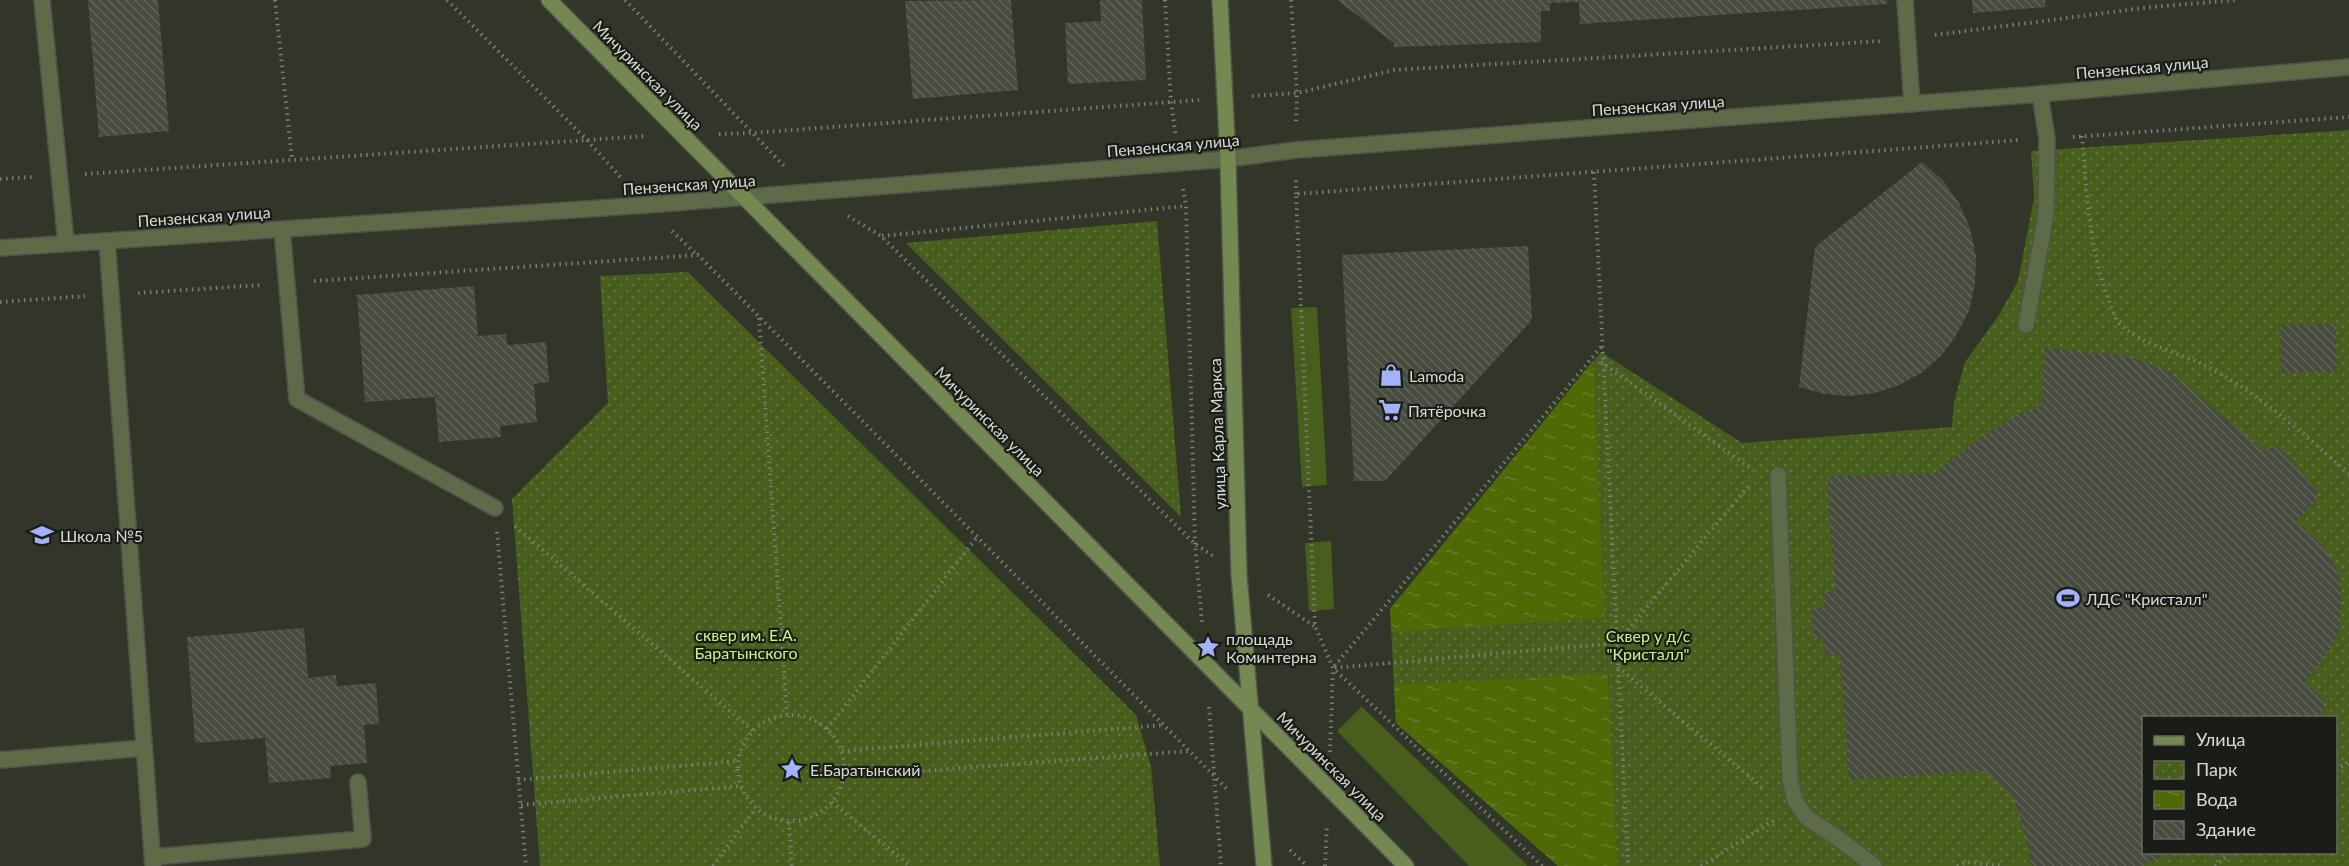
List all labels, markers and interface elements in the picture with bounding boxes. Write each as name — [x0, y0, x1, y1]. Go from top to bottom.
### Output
street label: Мичуринская улица — [589, 16, 707, 134]
street label: Пензенская улица — [2075, 52, 2209, 82]
street label: Пензенская улица — [1591, 91, 1725, 119]
street label: Пензенская улица — [1106, 130, 1240, 160]
street label: Пензенская улица — [622, 170, 756, 198]
street label: Пензенская улица — [137, 202, 271, 230]
street label: улица Карла Маркса — [1205, 358, 1229, 510]
street label: Мичуринская улица — [931, 362, 1049, 480]
shop icon: Lamoda — [1378, 362, 1404, 388]
place label: Lamoda — [1409, 366, 1464, 385]
supermarket icon: Пятёрочка — [1377, 397, 1403, 423]
place label: Пятёрочка — [1408, 401, 1486, 420]
school or university icon: Школа №5 — [29, 522, 55, 548]
place label: Школа №5 — [60, 526, 143, 545]
sports icon: ЛДС "Кристалл" — [2055, 585, 2081, 611]
place label: ЛДС "Кристалл" — [2085, 589, 2208, 608]
park label: сквер им. Е.А. Баратынского — [694, 625, 798, 662]
park label: Сквер у д/с "Кристалл" — [1606, 626, 1691, 663]
place label: площадь Коминтерна — [1226, 629, 1317, 666]
place icon: площадь Коминтерна — [1195, 634, 1221, 660]
street label: Мичуринская улица — [1273, 707, 1391, 825]
legend — [2142, 716, 2337, 854]
text: Улица — [2196, 728, 2246, 750]
place icon: Е.Баратынский — [779, 756, 805, 782]
text: Парк — [2196, 758, 2238, 780]
place label: Е.Баратынский — [810, 760, 921, 779]
text: Вода — [2196, 788, 2237, 810]
text: Здание — [2196, 818, 2256, 840]

